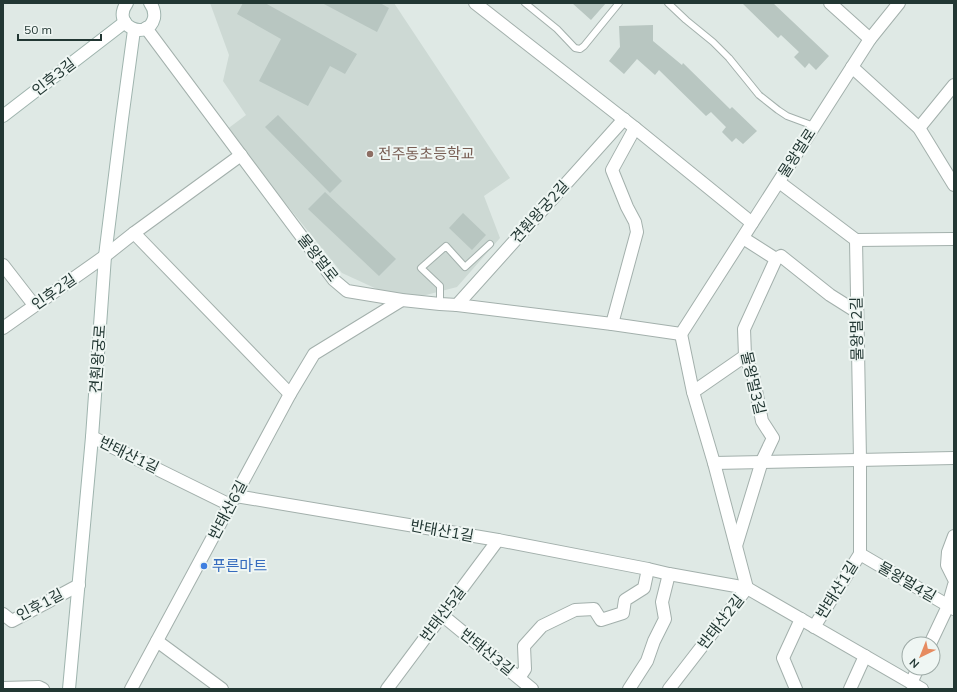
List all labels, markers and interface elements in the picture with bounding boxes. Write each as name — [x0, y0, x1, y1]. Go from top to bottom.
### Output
scale bar — [18, 16, 101, 42]
text: 50 m — [24, 22, 52, 37]
street label: 인후3길 — [28, 54, 79, 100]
street label: 물왕멀로 — [774, 124, 820, 181]
place label: 전주동초등학교 — [378, 144, 475, 163]
marker: 전주동초등학교 — [365, 149, 375, 159]
street label: 견훤왕궁2길 — [506, 176, 573, 247]
street label: 물왕멀로 — [294, 230, 343, 285]
street label: 인후2길 — [28, 269, 80, 314]
street label: 물왕멀2길 — [846, 297, 867, 361]
street label: 견훤왕궁로 — [86, 324, 109, 394]
street label: 물왕멀3길 — [737, 349, 770, 416]
street label: 반태산1길 — [96, 432, 162, 477]
street label: 반태산6길 — [204, 477, 251, 543]
street label: 반태산1길 — [409, 516, 475, 545]
place label: 푸른마트 — [212, 556, 267, 575]
street label: 반태산1길 — [812, 557, 862, 622]
street label: 물왕멀4길 — [875, 557, 940, 606]
marker: 푸른마트 — [199, 561, 209, 571]
street label: 반태산5길 — [416, 582, 470, 645]
street label: 인후1길 — [13, 584, 66, 625]
street label: 반태산2길 — [693, 591, 748, 653]
street label: 반태산3길 — [456, 624, 518, 679]
north arrow — [901, 636, 941, 676]
text: N — [906, 655, 922, 671]

